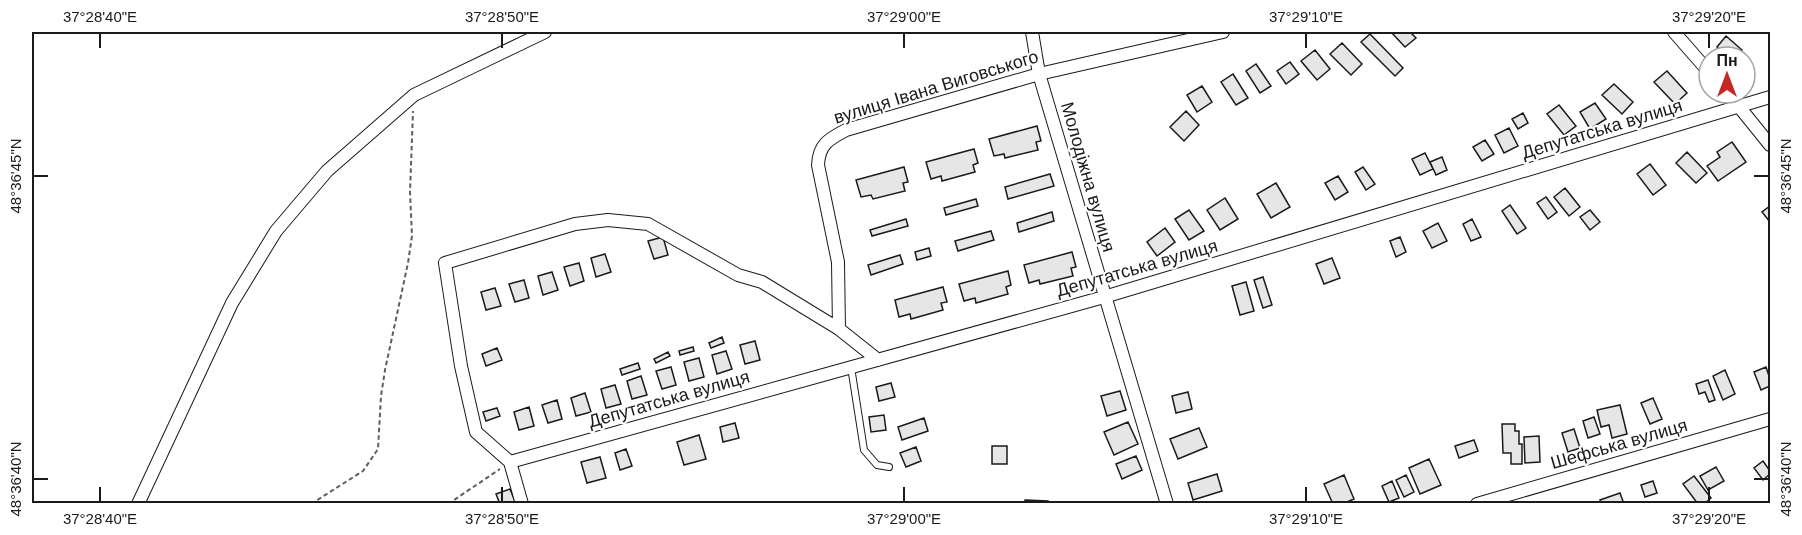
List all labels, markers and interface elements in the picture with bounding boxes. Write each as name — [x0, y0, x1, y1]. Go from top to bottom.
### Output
text: 37°28'40"E — [63, 8, 137, 25]
text: 37°28'50"E — [465, 8, 539, 25]
text: 37°29'00"E — [867, 8, 941, 25]
text: 37°29'10"E — [1269, 8, 1343, 25]
text: 37°29'20"E — [1672, 8, 1746, 25]
north arrow — [1697, 45, 1757, 105]
street label: вулиця Івана Виговського — [831, 46, 1041, 128]
text: Пн — [1716, 52, 1738, 69]
street label: Депутатська вулиця — [1519, 95, 1685, 163]
street label: Молодіжна вулиця — [1057, 100, 1119, 254]
text: 48°36'45"N — [7, 138, 24, 214]
text: 48°36'45"N — [1777, 138, 1794, 214]
street label: Депутатська вулиця — [1054, 235, 1220, 301]
street label: Депутатська вулиця — [586, 366, 752, 432]
street label: Шефська вулиця — [1548, 415, 1690, 473]
text: 48°36'40"N — [7, 441, 24, 517]
text: 48°36'40"N — [1777, 441, 1794, 517]
text: 37°28'40"E — [63, 510, 137, 527]
text: 37°28'50"E — [465, 510, 539, 527]
text: 37°29'00"E — [867, 510, 941, 527]
text: 37°29'10"E — [1269, 510, 1343, 527]
text: 37°29'20"E — [1672, 510, 1746, 527]

